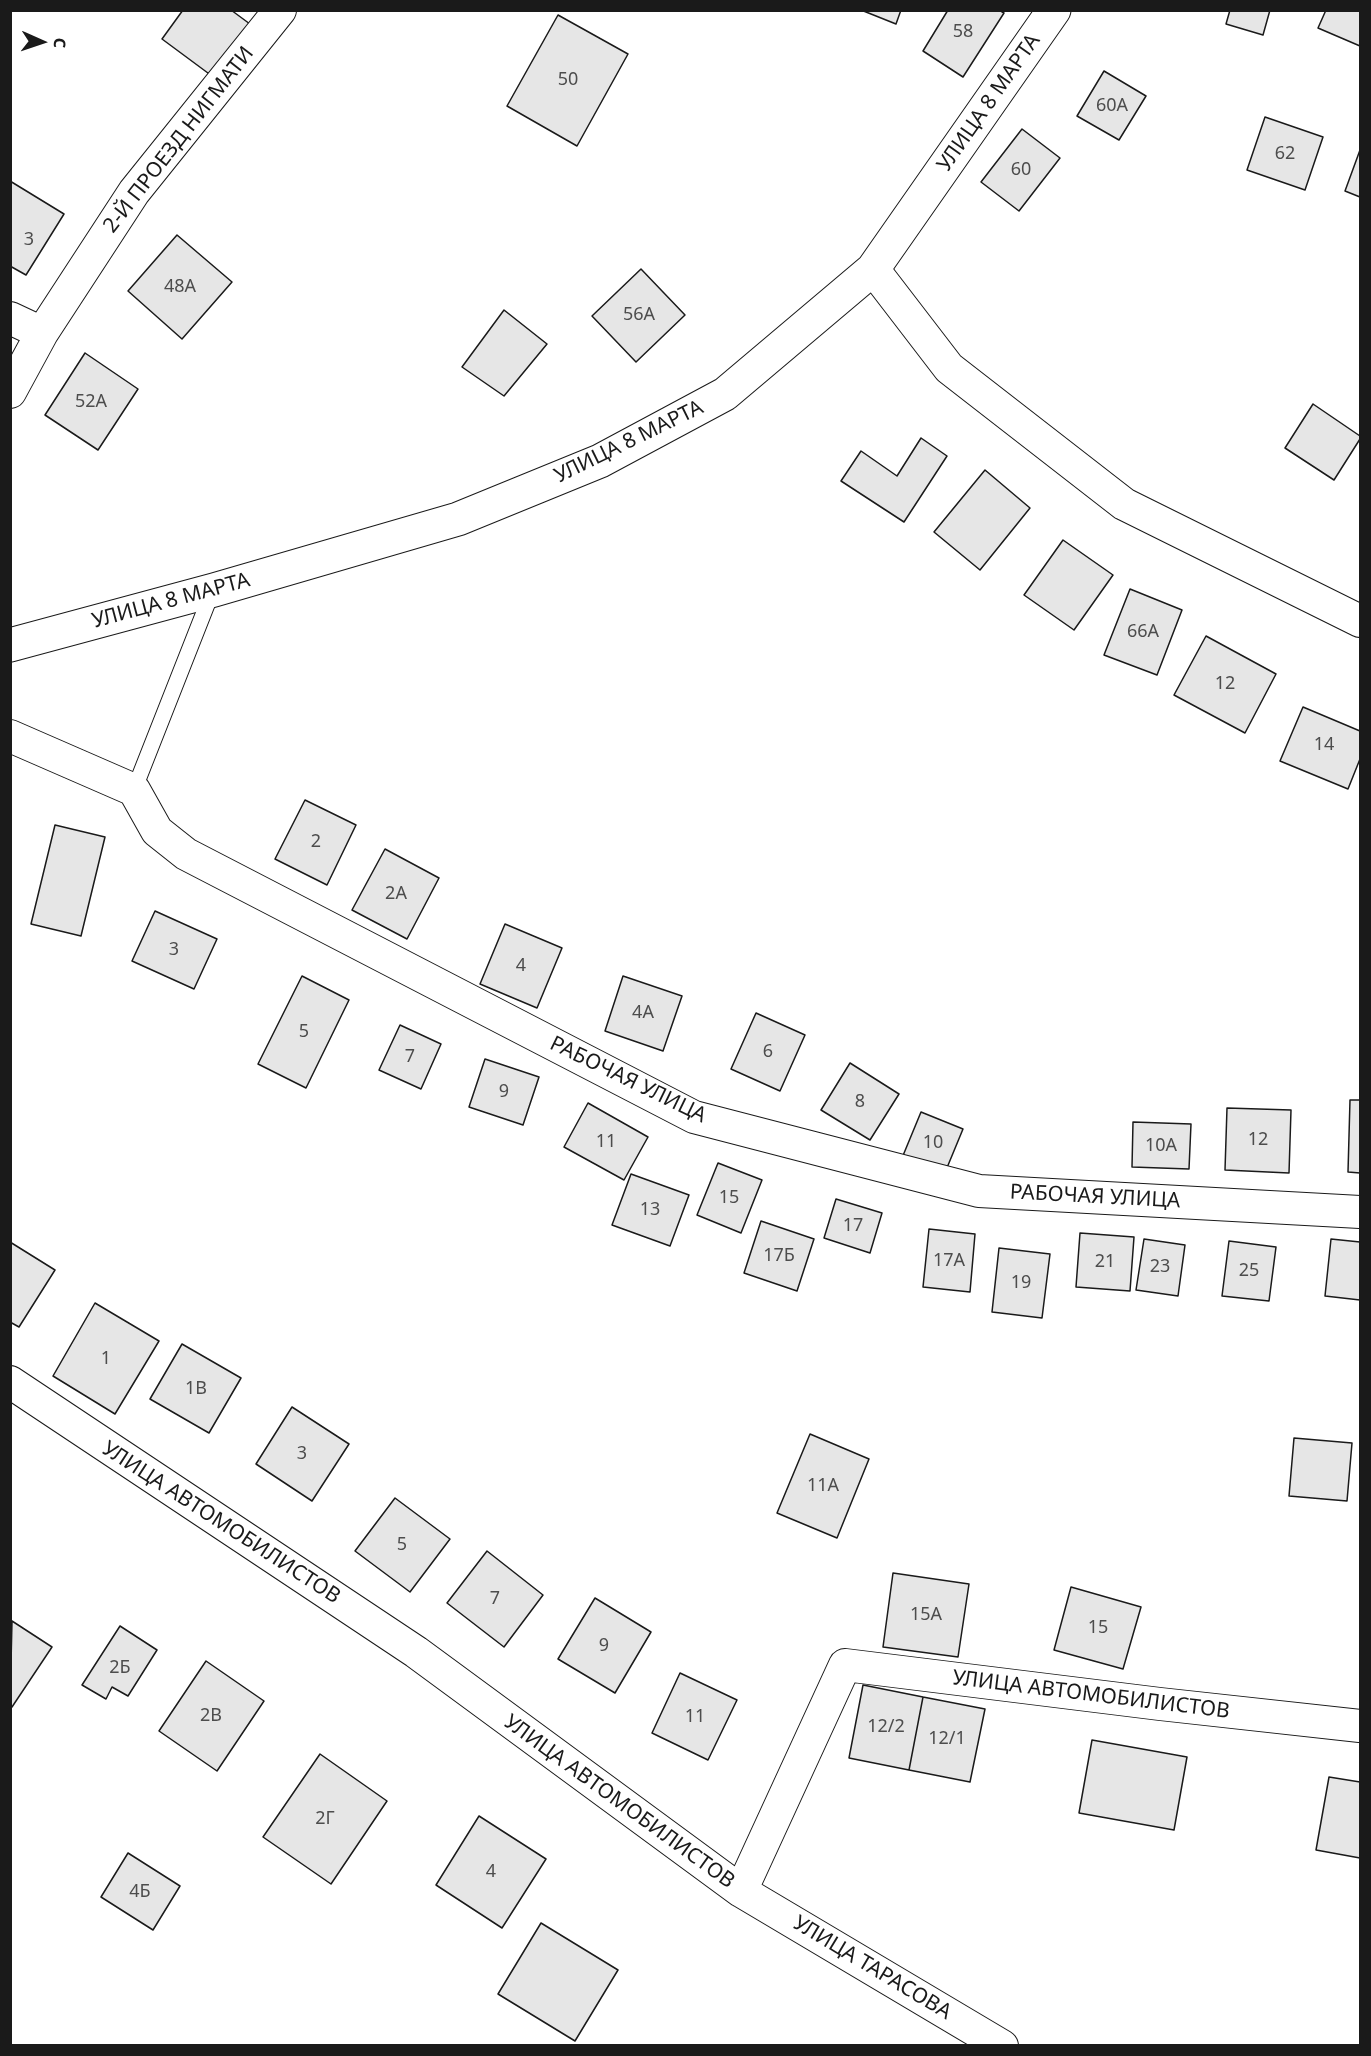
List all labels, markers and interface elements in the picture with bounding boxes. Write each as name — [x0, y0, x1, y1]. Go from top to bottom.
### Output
north arrow — [12, 12, 72, 72]
house number: 58 — [953, 21, 973, 43]
street label: УЛИЦА 8 МАРТА — [932, 29, 1046, 177]
text: С — [49, 37, 71, 49]
street label: 2-Й ПРОЕЗД НИГМАТИ — [98, 42, 260, 238]
house number: 50 — [558, 69, 578, 91]
house number: 60А — [1096, 95, 1128, 117]
house number: 62 — [1275, 143, 1295, 165]
house number: 60 — [1011, 159, 1031, 181]
house number: 3 — [24, 229, 34, 251]
house number: 48А — [164, 276, 196, 298]
house number: 56А — [623, 304, 655, 326]
house number: 52А — [75, 391, 107, 413]
street label: УЛИЦА 8 МАРТА — [551, 395, 707, 489]
street label: УЛИЦА 8 МАРТА — [89, 568, 253, 634]
house number: 66А — [1127, 621, 1159, 643]
house number: 12 — [1215, 673, 1235, 695]
house number: 14 — [1314, 734, 1334, 756]
house number: 2 — [311, 831, 321, 853]
house number: 2А — [385, 883, 407, 905]
house number: 3 — [169, 939, 179, 961]
house number: 4 — [516, 955, 526, 977]
house number: 4А — [632, 1002, 654, 1024]
house number: 5 — [299, 1021, 309, 1043]
street label: РАБОЧАЯ УЛИЦА — [546, 1031, 710, 1129]
house number: 6 — [763, 1041, 773, 1063]
house number: 7 — [405, 1046, 415, 1068]
house number: 9 — [499, 1081, 509, 1103]
house number: 8 — [855, 1091, 865, 1113]
house number: 12 — [1248, 1129, 1268, 1151]
house number: 11 — [596, 1131, 616, 1153]
house number: 10 — [923, 1132, 943, 1154]
house number: 10А — [1145, 1135, 1177, 1157]
street label: РАБОЧАЯ УЛИЦА — [1009, 1180, 1181, 1214]
house number: 15 — [719, 1187, 739, 1209]
house number: 13 — [640, 1199, 660, 1221]
house number: 17 — [843, 1215, 863, 1237]
house number: 17Б — [763, 1245, 795, 1267]
house number: 17А — [933, 1250, 965, 1272]
house number: 21 — [1095, 1251, 1115, 1273]
house number: 23 — [1150, 1256, 1170, 1278]
house number: 25 — [1239, 1260, 1259, 1282]
house number: 19 — [1011, 1272, 1031, 1294]
house number: 1 — [101, 1348, 111, 1370]
house number: 1В — [185, 1378, 207, 1400]
street label: УЛИЦА АВТОМОБИЛИСТОВ — [97, 1436, 345, 1610]
house number: 3 — [297, 1443, 307, 1465]
house number: 11А — [807, 1475, 839, 1497]
house number: 5 — [397, 1534, 407, 1556]
house number: 7 — [490, 1588, 500, 1610]
house number: 15А — [910, 1604, 942, 1626]
house number: 15 — [1088, 1617, 1108, 1639]
house number: 9 — [599, 1635, 609, 1657]
house number: 2Б — [109, 1657, 131, 1679]
street label: УЛИЦА АВТОМОБИЛИСТОВ — [951, 1665, 1231, 1725]
house number: 2В — [200, 1705, 222, 1727]
house number: 11 — [685, 1706, 705, 1728]
street label: УЛИЦА АВТОМОБИЛИСТОВ — [499, 1710, 739, 1894]
house number: 12/2 — [867, 1716, 905, 1738]
house number: 12/1 — [928, 1728, 966, 1750]
house number: 2Г — [315, 1808, 335, 1830]
house number: 4 — [486, 1861, 496, 1883]
house number: 4Б — [129, 1881, 151, 1903]
street label: УЛИЦА ТАРАСОВА — [788, 1911, 956, 2025]

